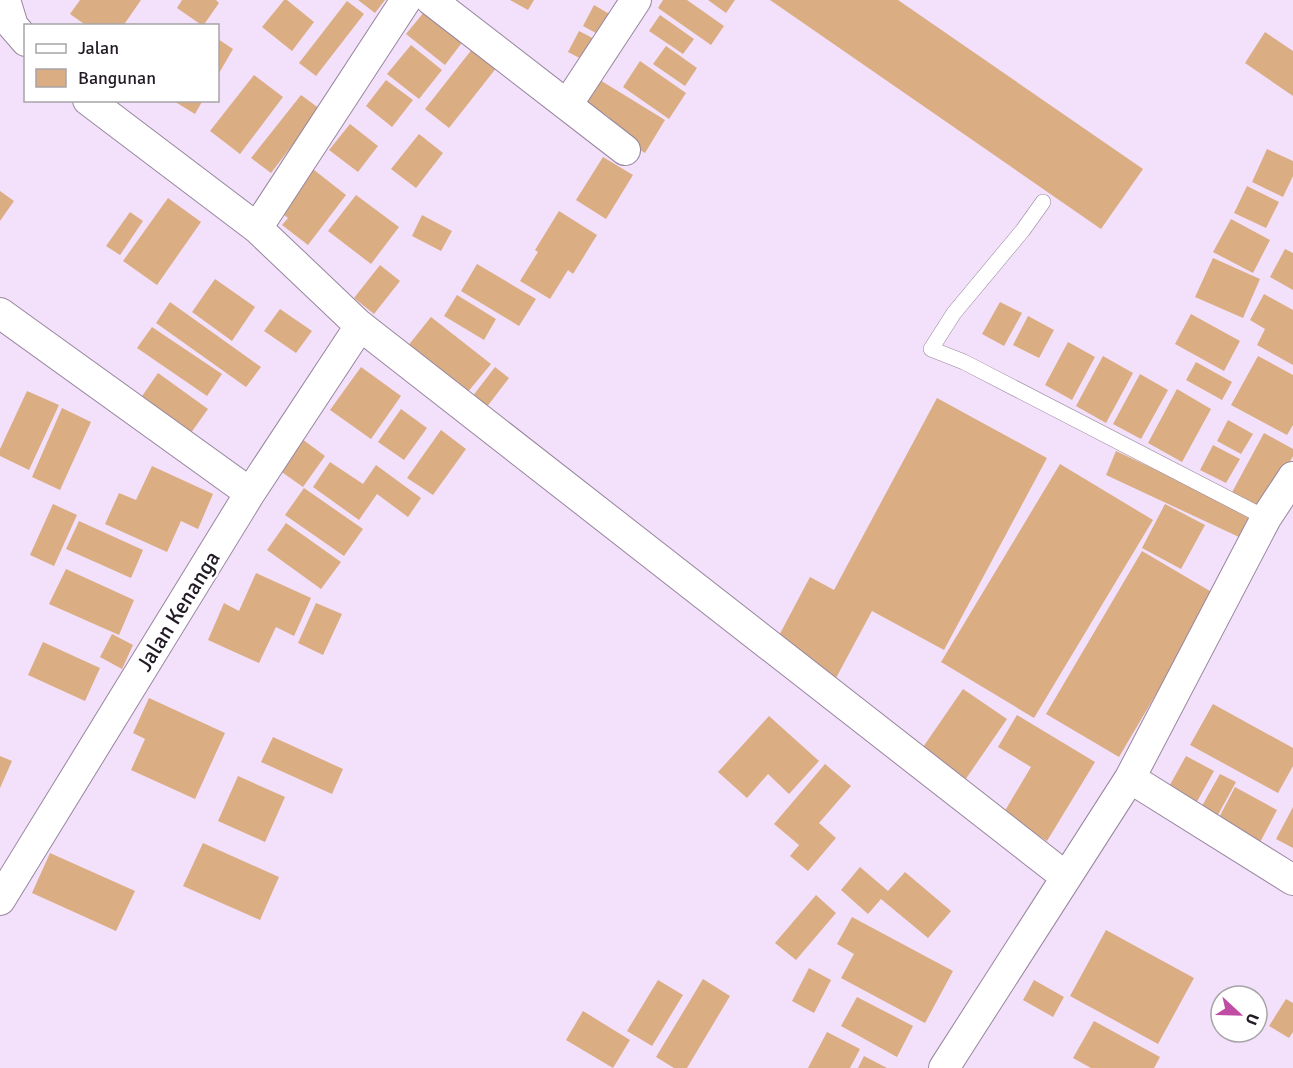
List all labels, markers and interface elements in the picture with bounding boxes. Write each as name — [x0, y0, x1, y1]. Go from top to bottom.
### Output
legend — [24, 24, 219, 102]
text: Jalan — [78, 37, 119, 59]
text: Bangunan — [78, 67, 156, 89]
street label: Jalan Kenanga — [130, 546, 226, 676]
north arrow — [1209, 984, 1269, 1044]
text: U — [1241, 1011, 1263, 1028]

